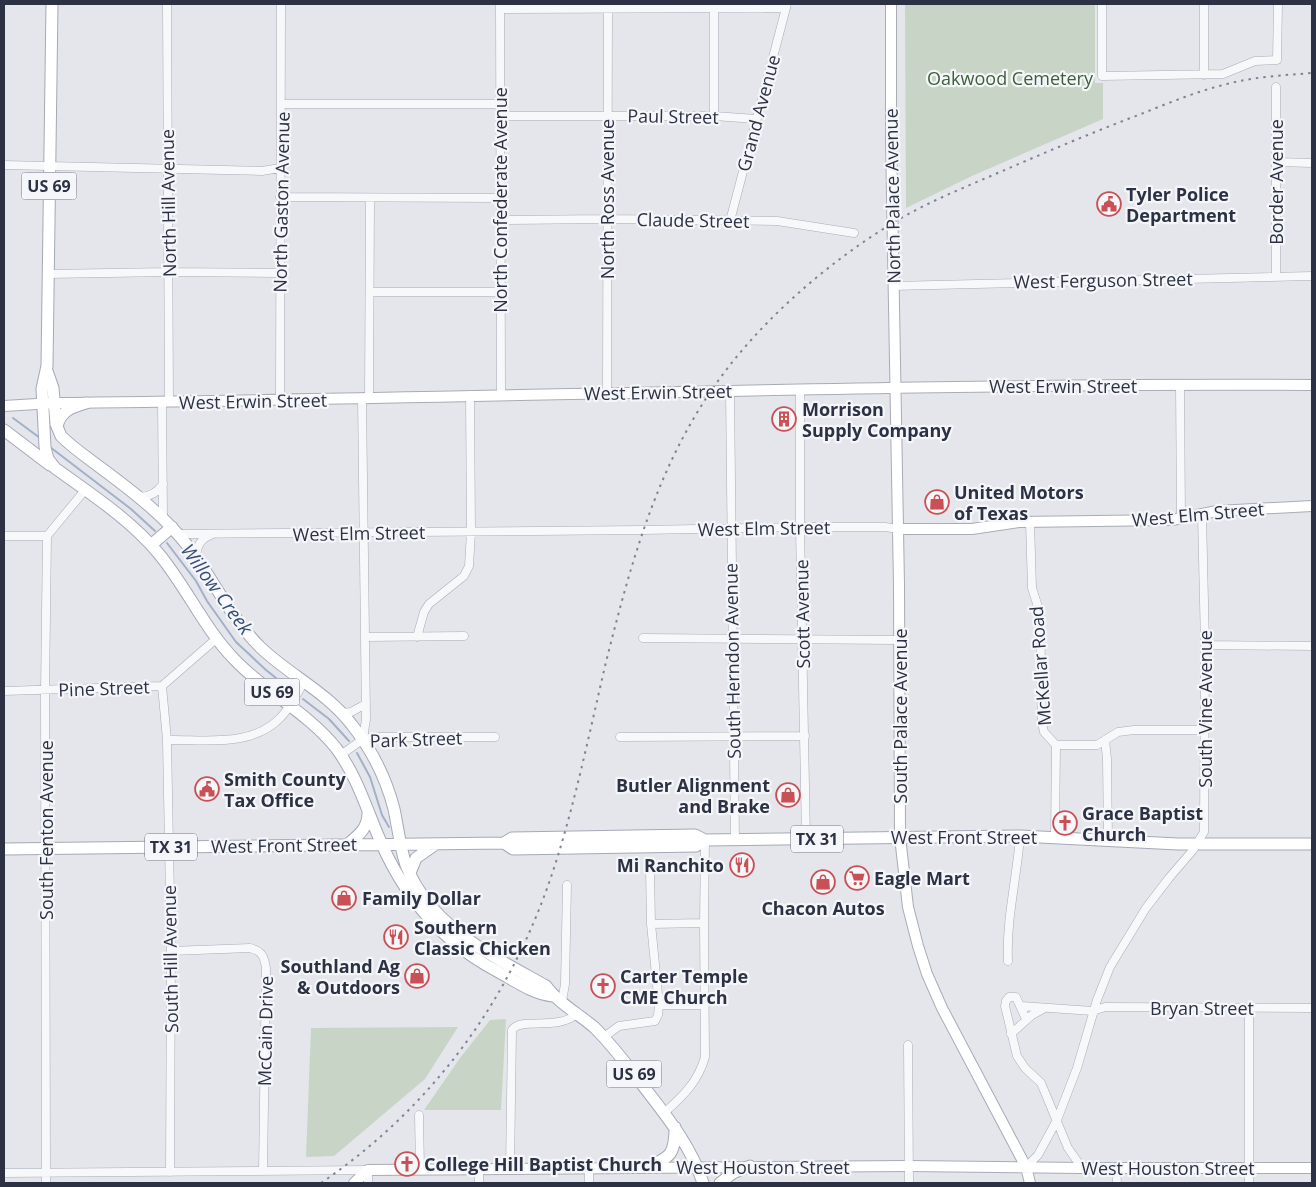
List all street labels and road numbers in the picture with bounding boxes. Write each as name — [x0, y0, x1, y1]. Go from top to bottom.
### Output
street label: Grand Avenue — [731, 52, 785, 174]
street label: North Confederate Avenue — [488, 87, 512, 313]
street label: Paul Street — [627, 103, 719, 129]
street label: North Palace Avenue — [878, 108, 906, 284]
street label: North Gaston Avenue — [267, 111, 295, 293]
street label: North Ross Avenue — [595, 119, 619, 279]
street label: Border Avenue — [1264, 119, 1288, 245]
street label: North Hill Avenue — [155, 129, 181, 277]
road number: US 69 — [22, 172, 76, 200]
street label: Claude Street — [636, 207, 750, 233]
street label: West Ferguson Street — [1013, 266, 1193, 294]
street label: West Erwin Street — [989, 374, 1137, 398]
street label: West Erwin Street — [584, 379, 732, 405]
street label: West Erwin Street — [179, 388, 327, 414]
street label: West Elm Street — [1131, 496, 1265, 532]
street label: West Elm Street — [698, 515, 830, 541]
street label: West Elm Street — [293, 520, 425, 546]
street label: Scott Avenue — [789, 559, 815, 669]
street label: South Herndon Avenue — [718, 563, 746, 759]
street label: McKellar Road — [1024, 605, 1056, 727]
street label: South Palace Avenue — [888, 628, 912, 804]
street label: South Vine Avenue — [1193, 630, 1217, 788]
street label: Pine Street — [58, 674, 150, 702]
road number: US 69 — [244, 679, 300, 706]
street label: Park Street — [369, 725, 463, 753]
street label: South Fenton Avenue — [34, 740, 58, 920]
street label: West Front Street — [891, 825, 1037, 849]
road number: TX 31 — [791, 826, 843, 852]
street label: West Front Street — [211, 832, 357, 858]
road number: TX 31 — [145, 834, 197, 860]
street label: South Hill Avenue — [157, 885, 183, 1033]
street label: McCain Drive — [252, 976, 278, 1086]
street label: Bryan Street — [1150, 996, 1254, 1020]
road number: US 69 — [606, 1060, 662, 1088]
street label: West Houston Street — [676, 1155, 850, 1179]
street label: West Houston Street — [1081, 1156, 1255, 1180]

